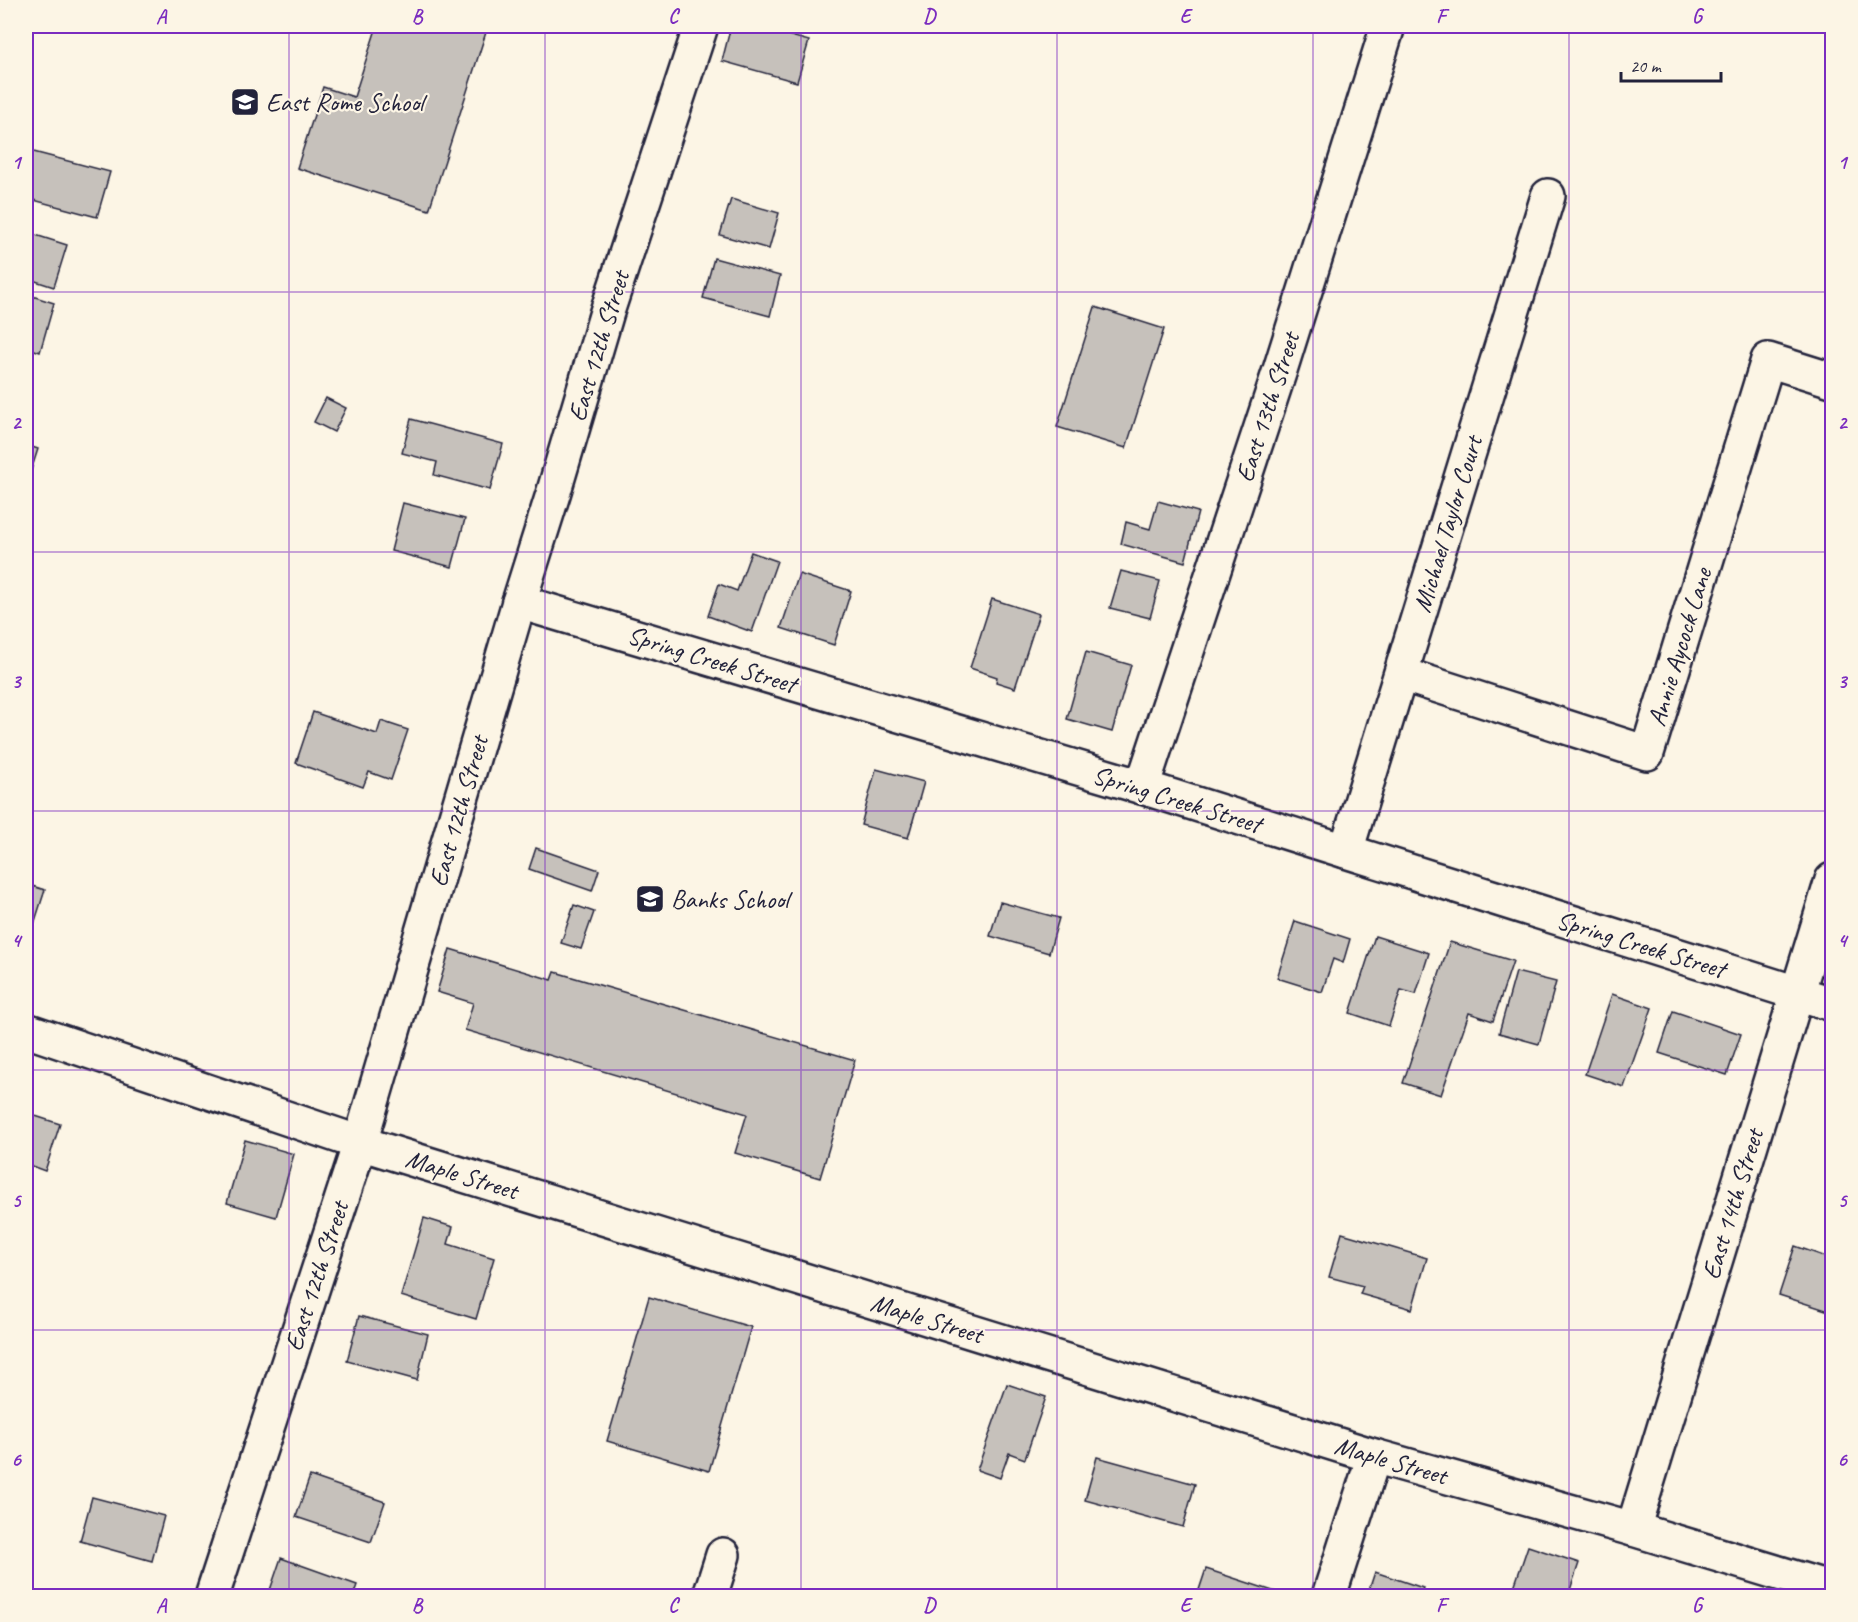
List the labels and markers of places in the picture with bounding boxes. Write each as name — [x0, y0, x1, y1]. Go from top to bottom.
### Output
school or university icon: East Rome School — [229, 86, 261, 118]
place label: East Rome School — [266, 86, 428, 119]
school or university icon: Banks School — [634, 883, 666, 915]
place label: Banks School — [671, 883, 793, 916]

